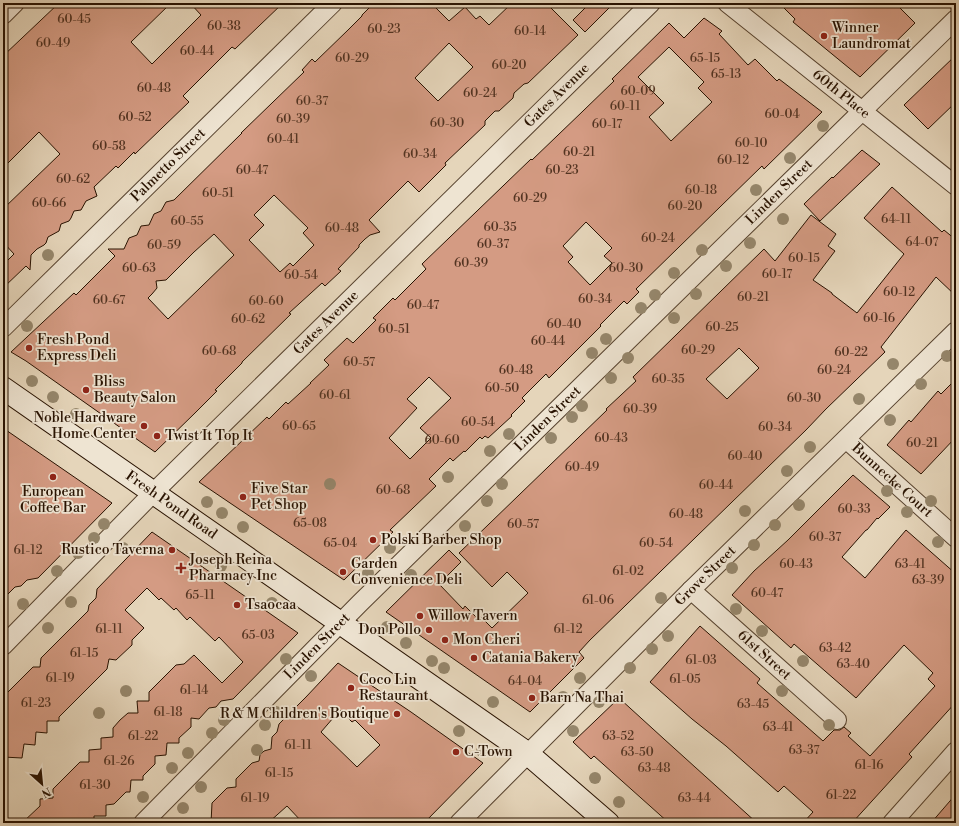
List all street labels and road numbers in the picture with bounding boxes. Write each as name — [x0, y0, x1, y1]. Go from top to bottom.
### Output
street label: Gates Avenue — [521, 59, 593, 132]
street label: 60th Place — [808, 66, 874, 123]
street label: Palmetto Street — [127, 124, 210, 206]
street label: Linden Street — [742, 155, 817, 229]
street label: Gates Avenue — [290, 287, 362, 359]
street label: Linden Street — [511, 382, 585, 456]
street label: Bunnecke Court — [847, 439, 936, 522]
street label: Fresh Pond Road — [122, 467, 221, 543]
street label: Grove Street — [671, 542, 740, 610]
street label: Linden Street — [280, 609, 354, 684]
street label: 61st Street — [733, 626, 795, 684]

